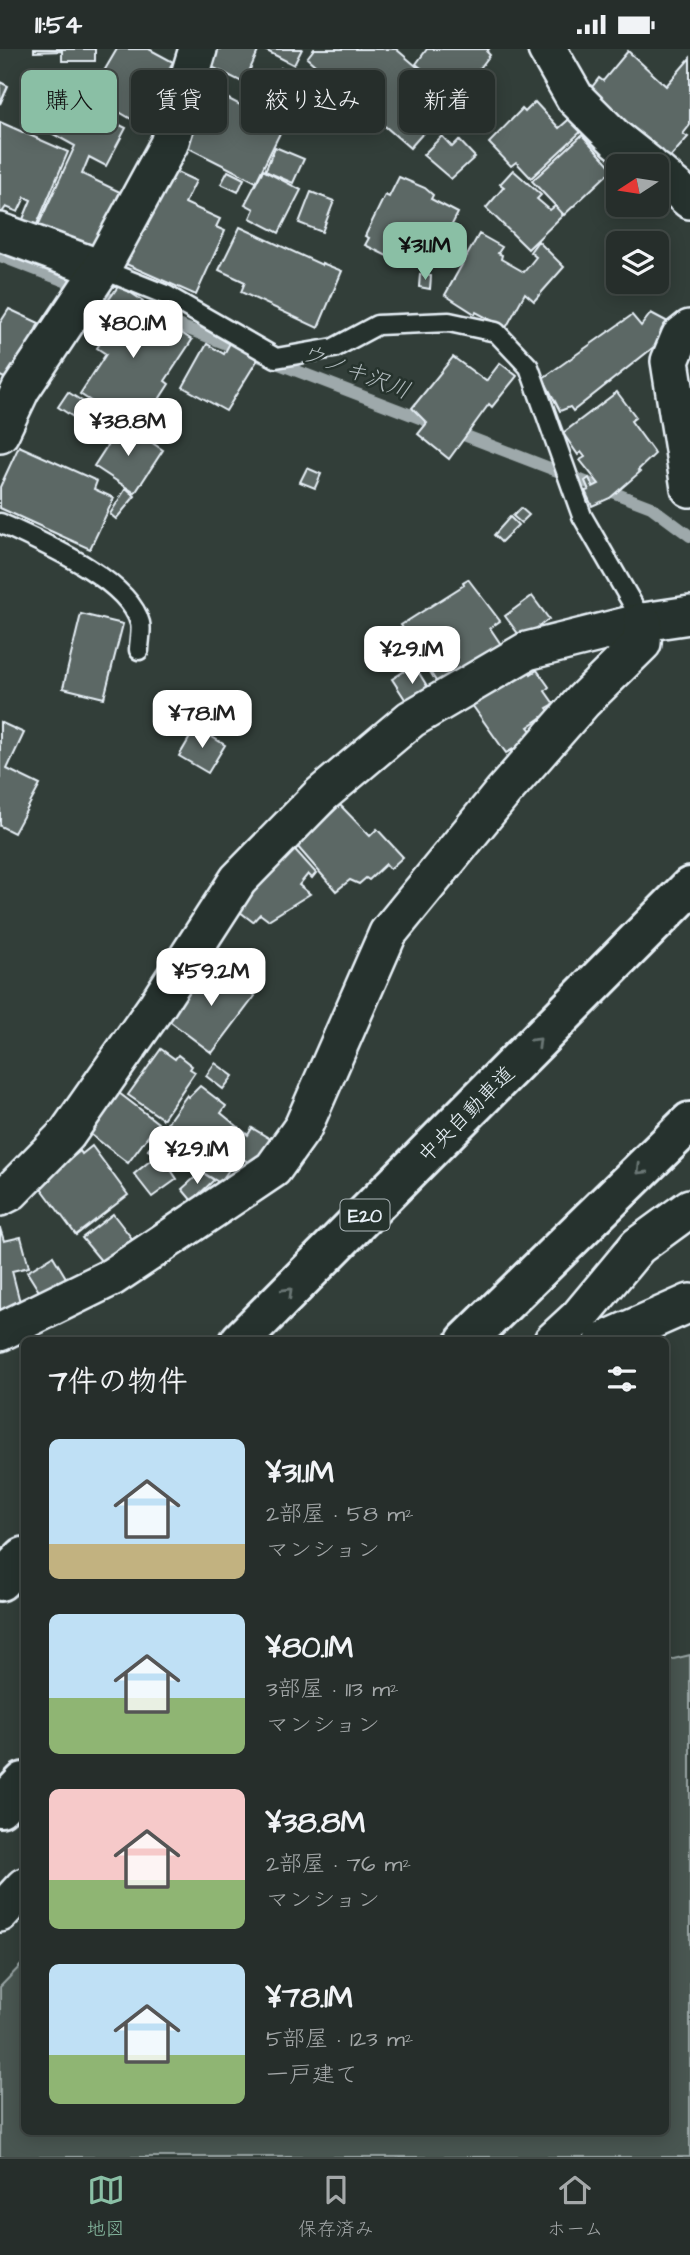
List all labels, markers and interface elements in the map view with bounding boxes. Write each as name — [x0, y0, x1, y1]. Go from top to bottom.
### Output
text: 11:54 — [35, 7, 82, 43]
chip: 購入 — [21, 70, 117, 133]
chip: 賃貸 — [131, 70, 227, 133]
chip: 絞り込み — [241, 70, 385, 133]
chip: 新着 — [399, 70, 495, 133]
north arrow — [606, 154, 668, 217]
map controls — [606, 154, 669, 294]
pin: ¥31.1M — [368, 223, 482, 282]
text: ¥31.1M — [399, 229, 451, 261]
button: layers — [606, 231, 669, 294]
pin: ¥80.1M — [76, 301, 190, 360]
text: ¥80.1M — [100, 307, 166, 339]
water label: ウノキ沢川 — [296, 336, 415, 407]
pin: ¥38.8M — [71, 399, 185, 458]
text: ¥38.8M — [90, 405, 166, 437]
pin: ¥29.1M — [355, 627, 469, 686]
text: ¥29.1M — [380, 633, 444, 665]
pin: ¥78.1M — [145, 691, 259, 750]
text: ¥78.1M — [169, 697, 235, 729]
pin: ¥59.2M — [154, 949, 268, 1008]
text: ¥59.2M — [172, 955, 250, 987]
one-way arrow — [529, 1037, 542, 1050]
street label: 中央自動車道 — [412, 1060, 521, 1169]
pin: ¥29.1M — [140, 1127, 254, 1186]
text: ¥29.1M — [165, 1133, 229, 1165]
one-way arrow — [636, 1161, 649, 1174]
road number: E20 — [340, 1199, 390, 1231]
one-way arrow — [280, 1288, 293, 1301]
icon: filters — [603, 1360, 641, 1398]
text: 7件の物件 — [49, 1361, 187, 1403]
text: ¥31.1M — [266, 1452, 334, 1494]
icon: home — [105, 1467, 189, 1551]
text: 2部屋 · 58 m² — [266, 1498, 414, 1530]
text: マンション — [266, 1534, 380, 1566]
text: ¥80.1M — [266, 1627, 353, 1669]
icon: home — [105, 1642, 189, 1726]
text: 3部屋 · 113 m² — [266, 1673, 399, 1705]
text: マンション — [266, 1709, 380, 1741]
text: ¥38.8M — [266, 1802, 365, 1844]
icon: home — [105, 1817, 189, 1901]
text: 2部屋 · 76 m² — [266, 1848, 411, 1880]
text: マンション — [266, 1884, 380, 1916]
text: ¥78.1M — [266, 1977, 353, 2019]
icon: home — [105, 1992, 189, 2076]
text: 5部屋 · 123 m² — [266, 2023, 413, 2055]
text: 一戸建て — [266, 2059, 358, 2091]
tab: 地図 — [87, 2171, 125, 2243]
tab: 保存済み — [298, 2171, 374, 2243]
tab: ホーム — [547, 2171, 603, 2243]

